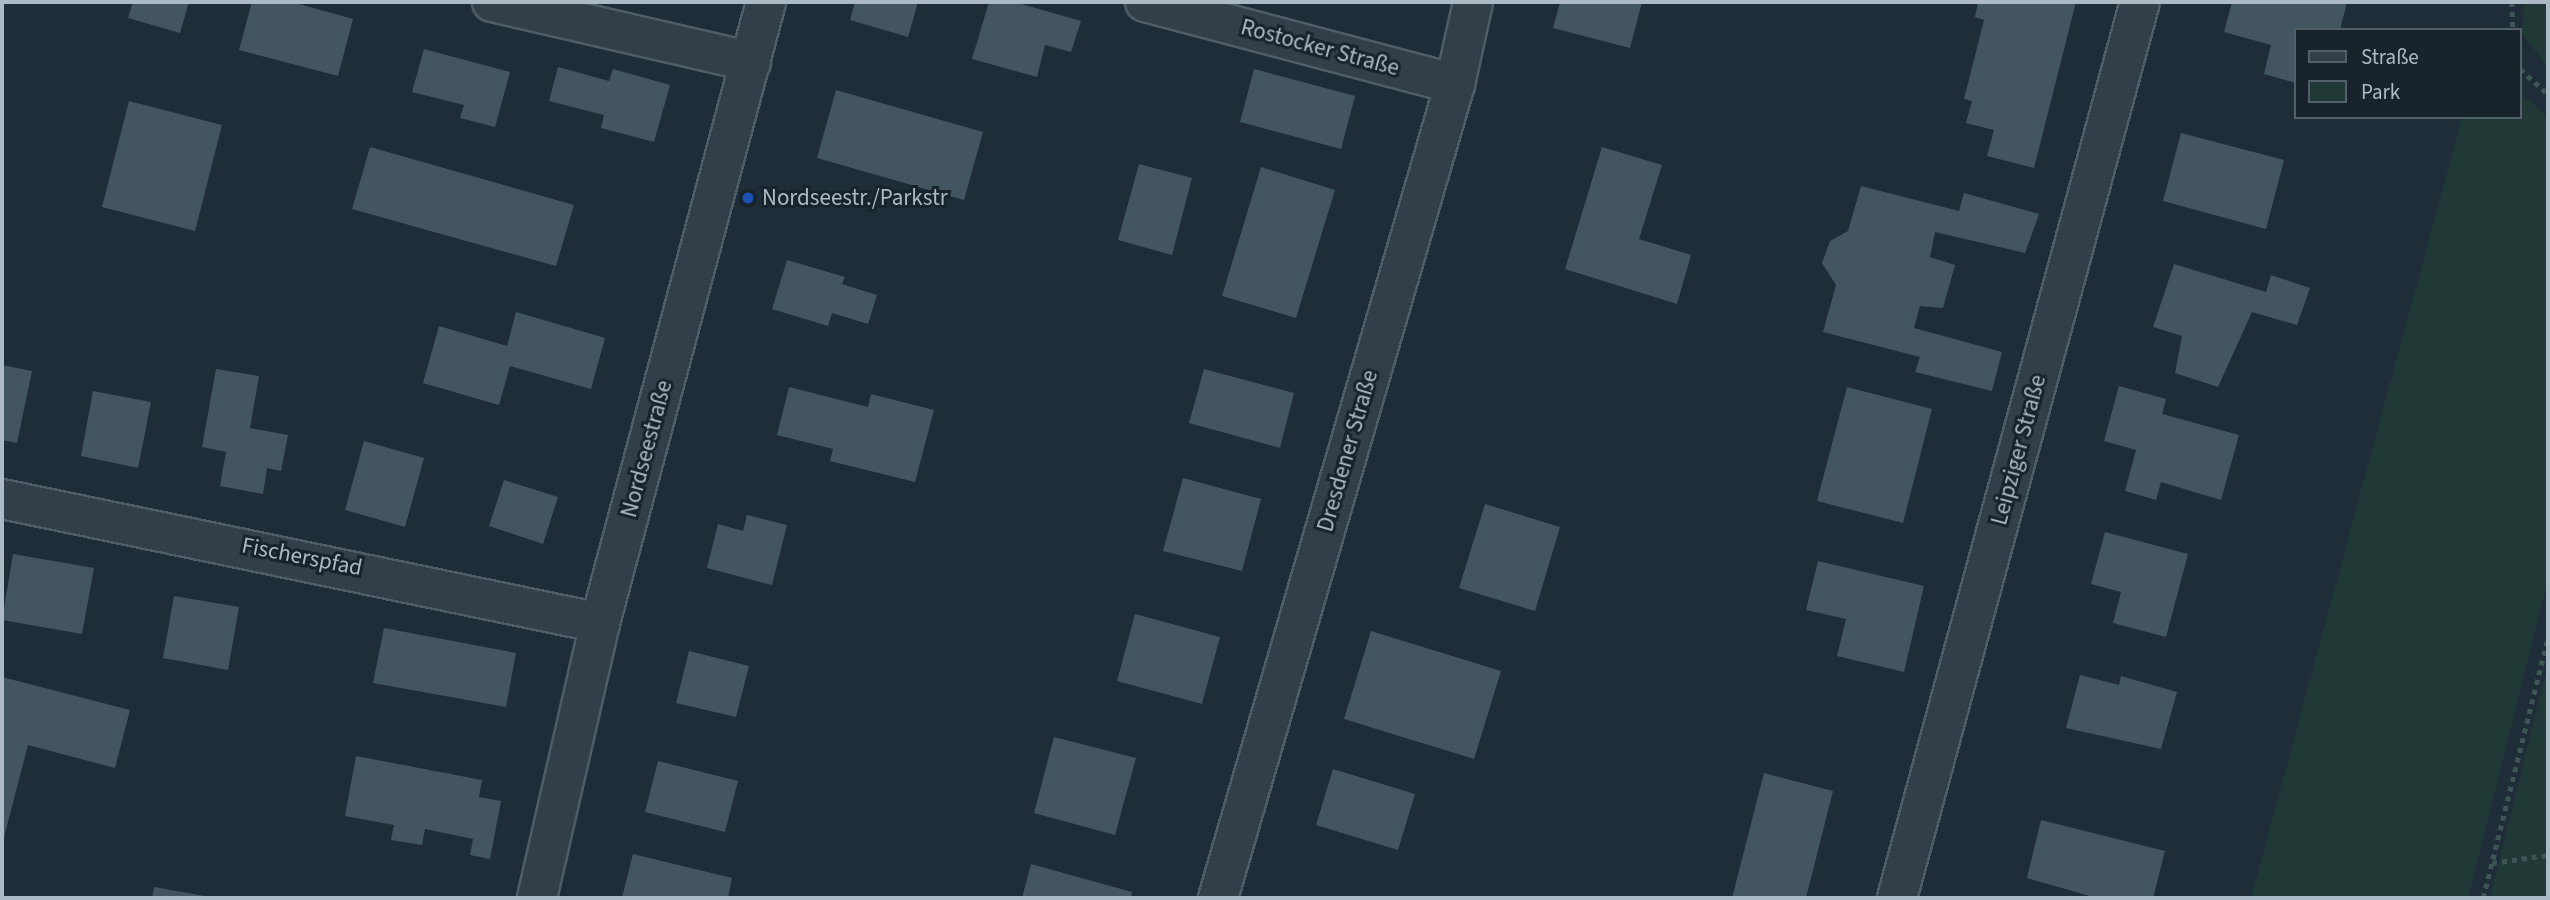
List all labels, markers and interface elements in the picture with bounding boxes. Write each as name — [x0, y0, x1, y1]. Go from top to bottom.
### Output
street label: Rostocker Straße — [1238, 14, 1402, 82]
legend — [2294, 28, 2522, 119]
text: Straße — [2361, 42, 2419, 72]
text: Park — [2361, 77, 2400, 107]
place label: Nordseestr./Parkstr — [762, 184, 948, 212]
marker: Nordseestr./Parkstr — [740, 190, 756, 206]
street label: Dresdener Straße — [1312, 367, 1384, 535]
street label: Leipziger Straße — [1986, 372, 2052, 528]
street label: Nordseestraße — [615, 377, 679, 521]
street label: Fischerspfad — [240, 532, 364, 582]

